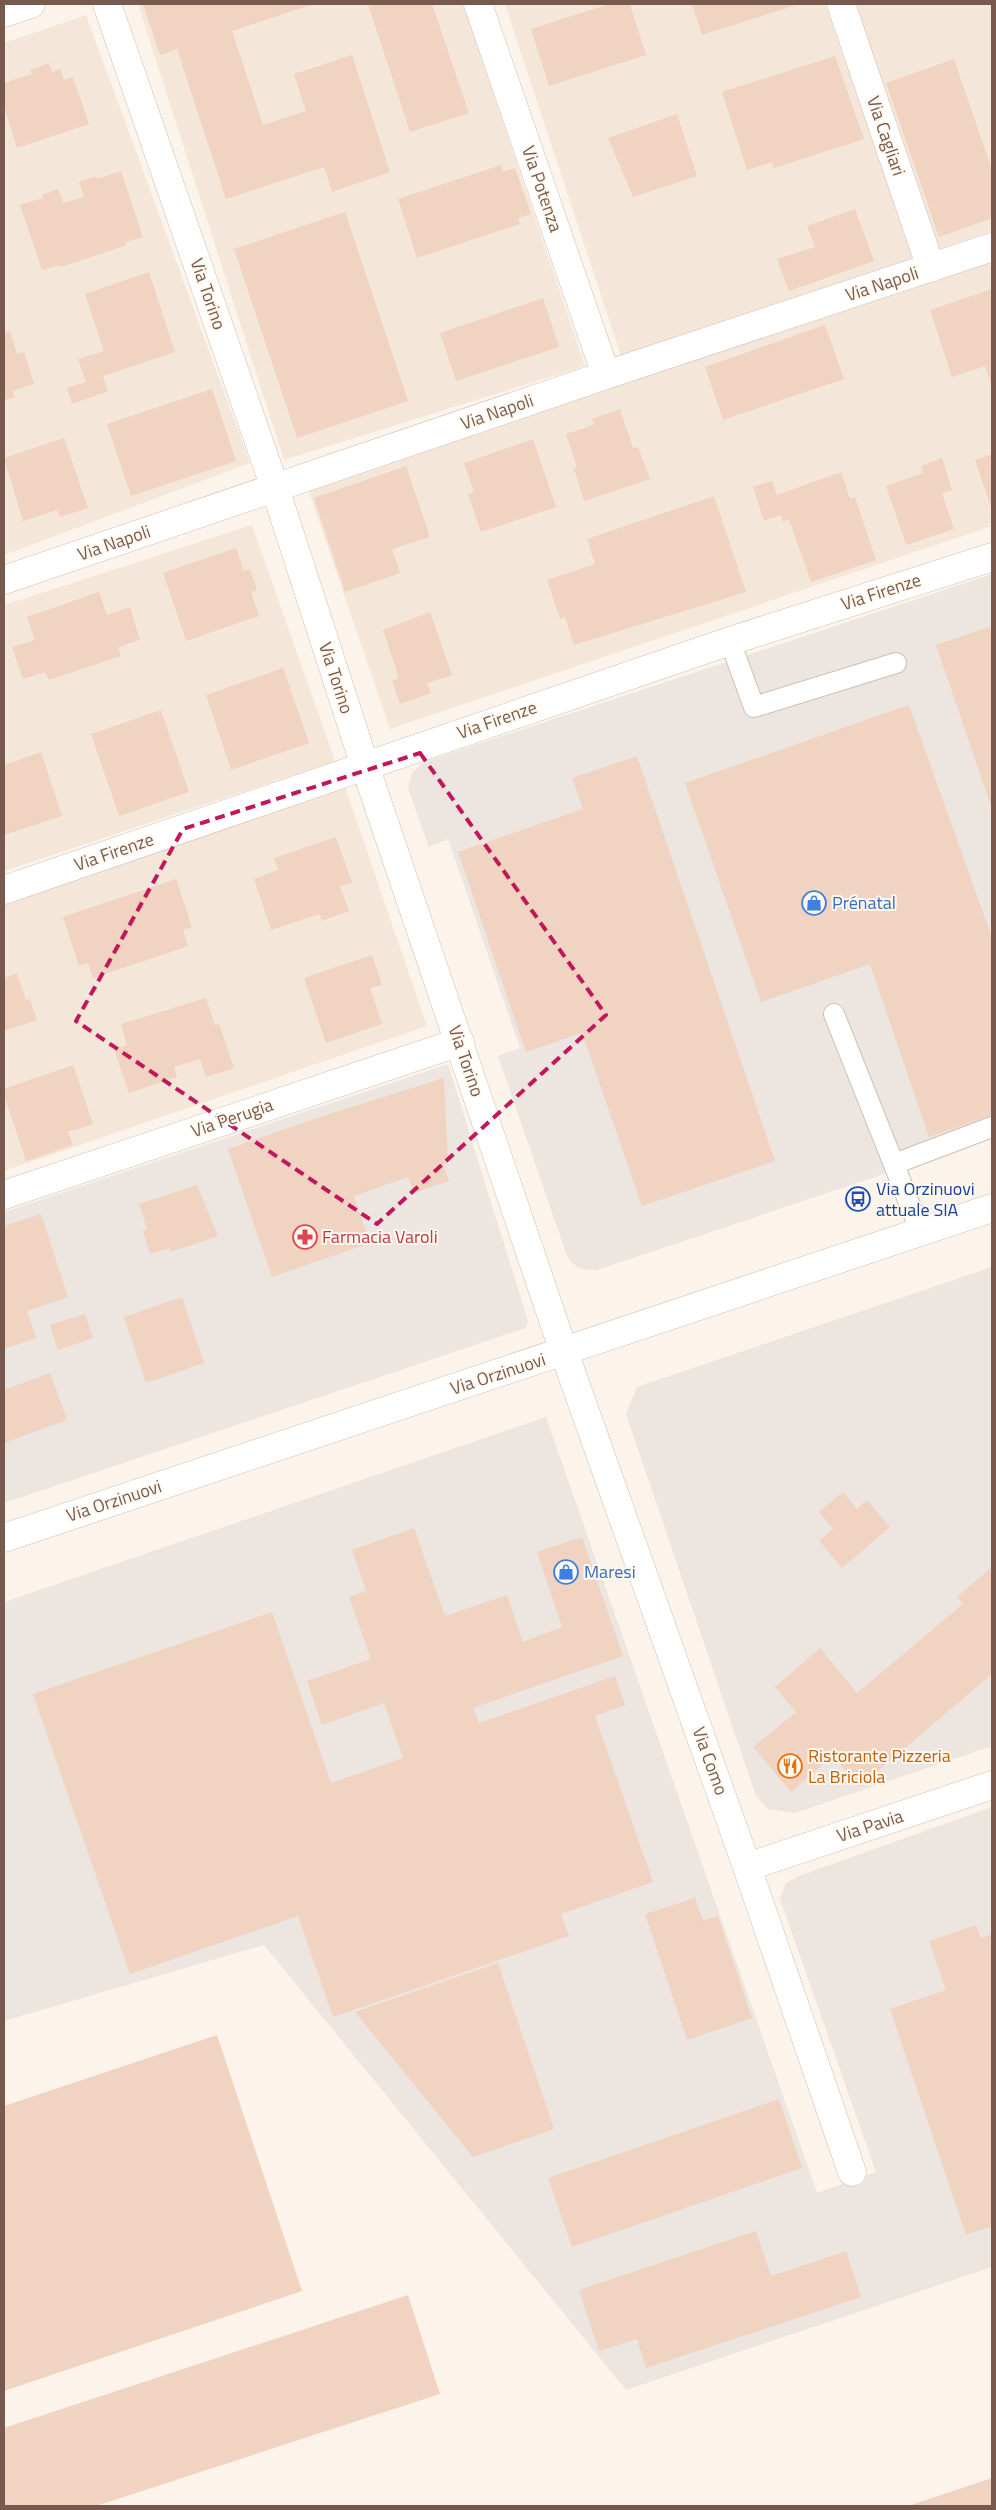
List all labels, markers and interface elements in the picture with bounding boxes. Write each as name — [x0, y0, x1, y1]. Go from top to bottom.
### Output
street label: Via Cagliari — [860, 92, 913, 179]
street label: Via Potenza — [515, 142, 570, 236]
street label: Via Torino — [184, 254, 233, 333]
street label: Via Napoli — [842, 259, 922, 308]
street label: Via Napoli — [457, 386, 537, 437]
street label: Via Napoli — [74, 517, 154, 568]
street label: Via Firenze — [837, 566, 924, 617]
street label: Via Torino — [312, 638, 361, 717]
street label: Via Firenze — [453, 693, 540, 746]
street label: Via Firenze — [70, 825, 157, 878]
place label: Prénatal — [832, 889, 896, 916]
shop icon: Prénatal — [801, 890, 827, 916]
street label: Via Torino — [442, 1021, 491, 1100]
street label: Via Perugia — [187, 1091, 276, 1144]
place label: Via Orzinuovi attuale SIA — [876, 1175, 975, 1223]
bus stop icon: Via Orzinuovi attuale SIA — [845, 1186, 871, 1212]
place label: Farmacia Varoli — [322, 1223, 438, 1250]
pharmacy icon: Farmacia Varoli — [292, 1224, 318, 1250]
street label: Via Orzinuovi — [447, 1345, 549, 1402]
street label: Via Orzinuovi — [63, 1472, 165, 1529]
place label: Maresi — [584, 1558, 636, 1585]
shop icon: Maresi — [553, 1559, 579, 1585]
street label: Via Como — [686, 1723, 735, 1799]
place label: Ristorante Pizzeria La Briciola — [808, 1742, 951, 1790]
restaurant icon: Ristorante Pizzeria La Briciola — [777, 1753, 803, 1779]
street label: Via Pavia — [833, 1802, 907, 1849]

